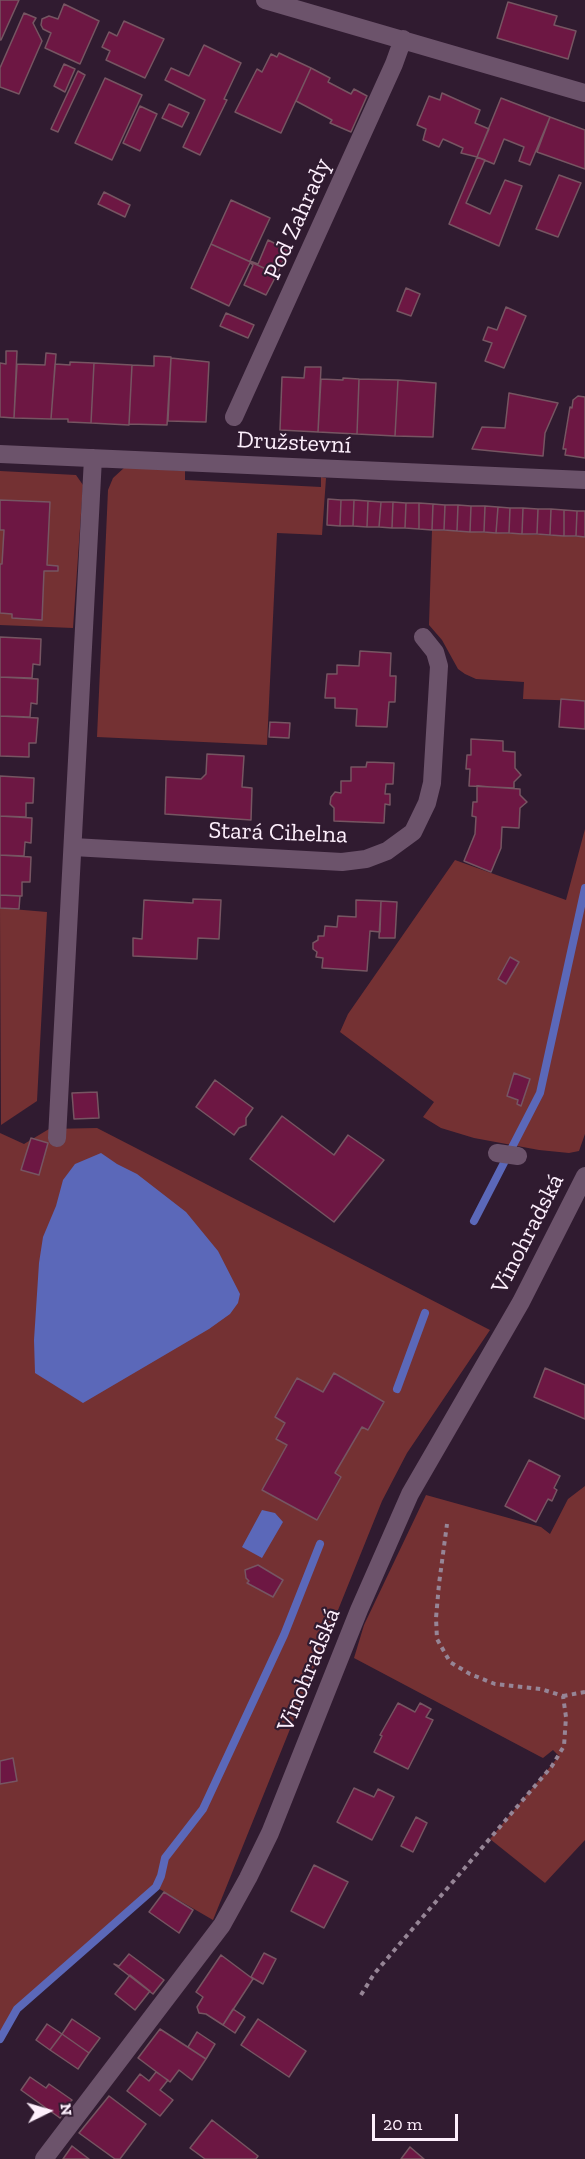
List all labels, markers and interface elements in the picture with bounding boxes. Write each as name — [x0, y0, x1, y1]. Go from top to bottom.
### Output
street label: Pod Zahrady — [258, 154, 338, 284]
street label: Družstevní — [236, 426, 352, 460]
street label: Stará Cihelna — [208, 816, 348, 850]
street label: Vinohradská — [485, 1169, 571, 1299]
street label: Vinohradská — [271, 1604, 347, 1736]
north arrow — [18, 2081, 78, 2141]
text: N — [56, 2102, 76, 2116]
scale bar — [375, 2102, 460, 2140]
text: 20 m — [383, 2113, 422, 2135]

